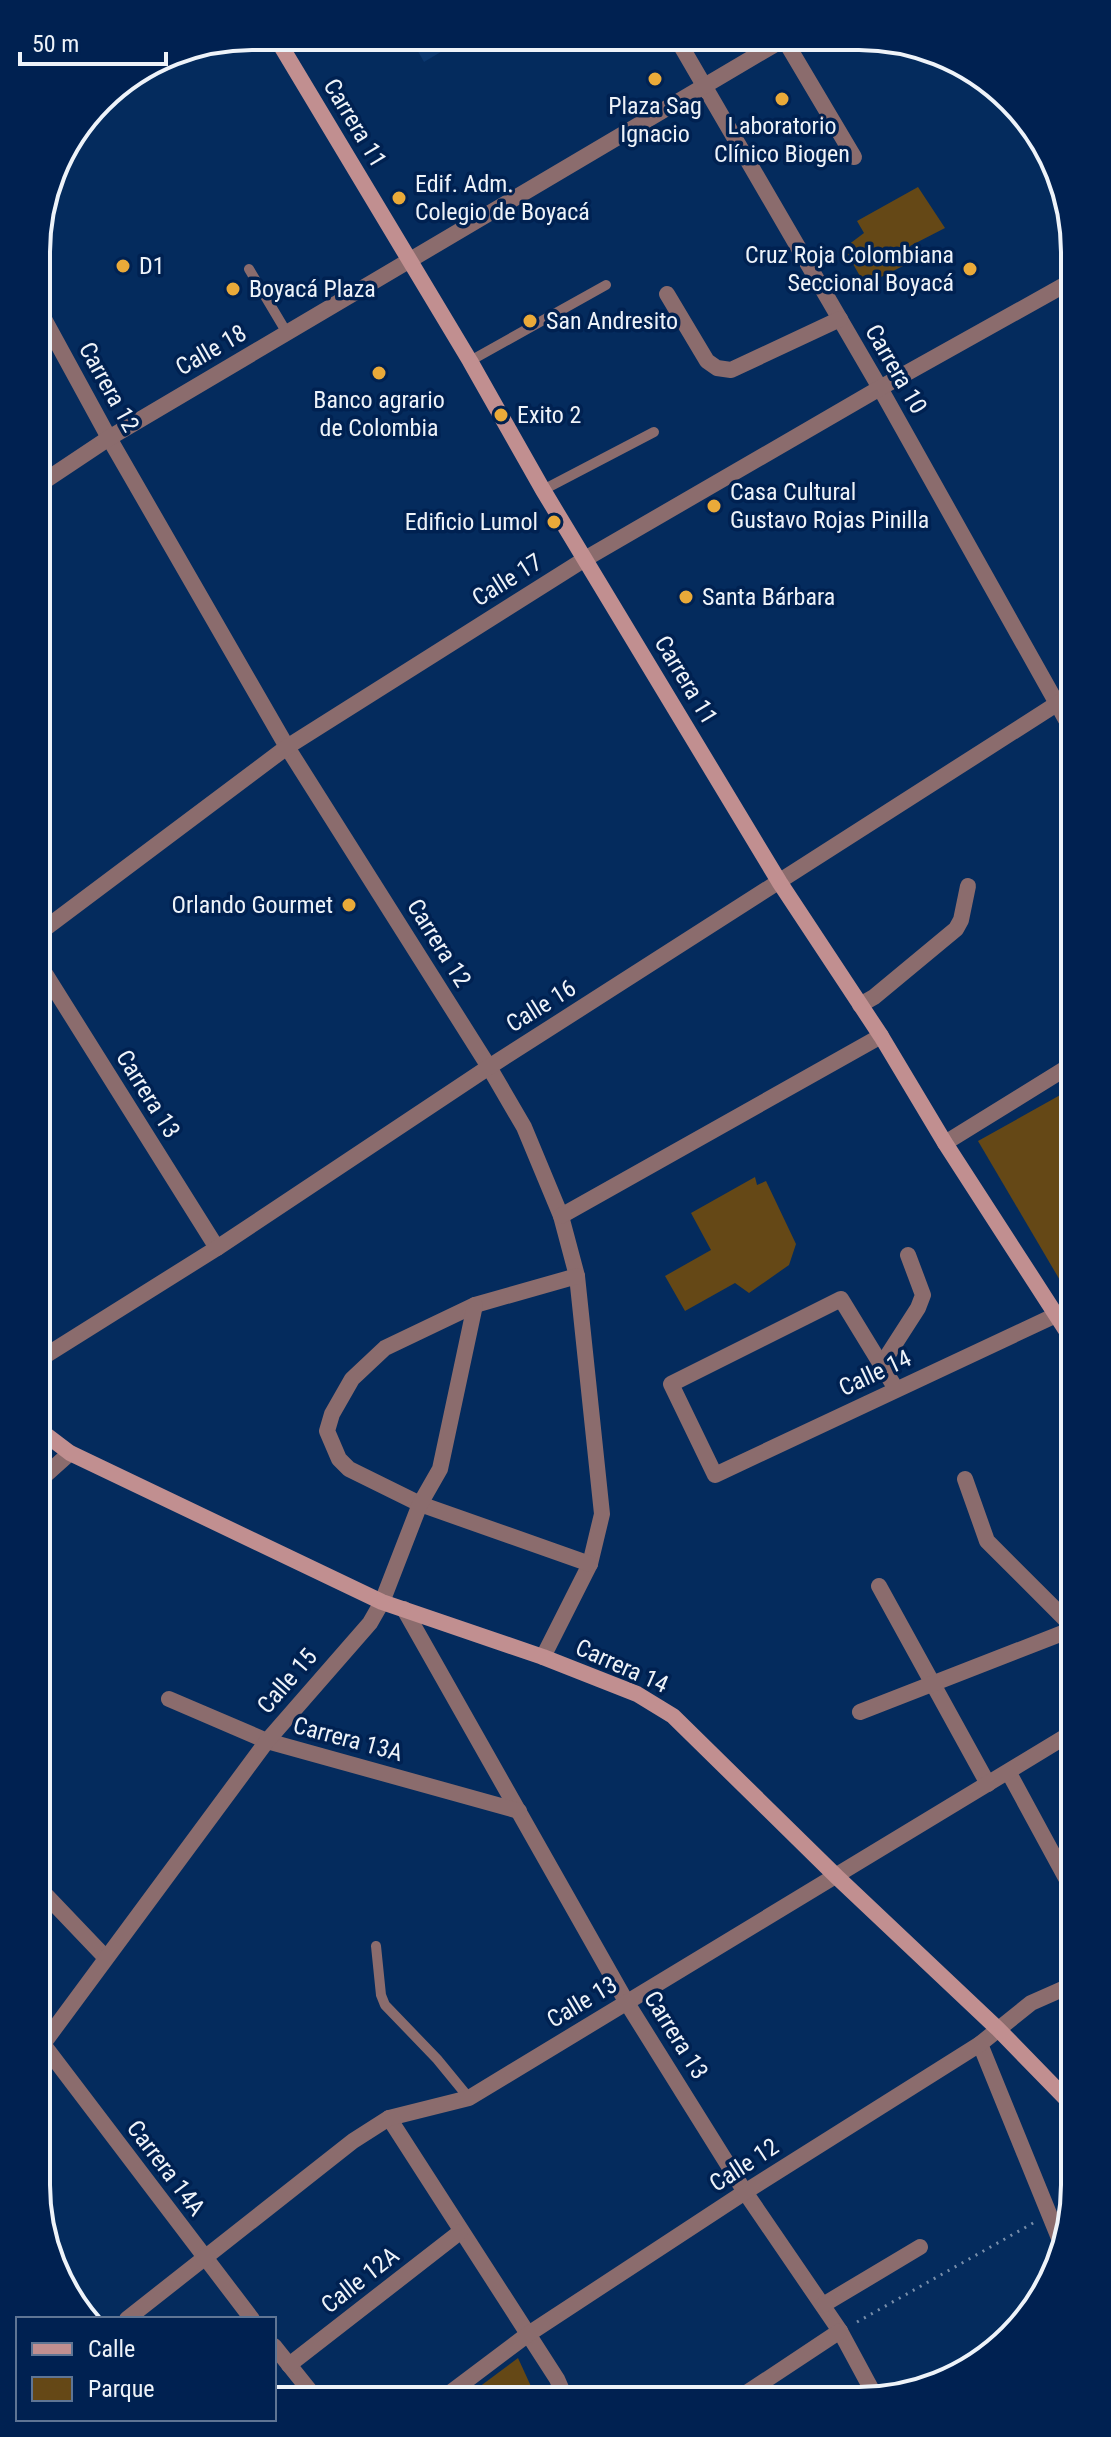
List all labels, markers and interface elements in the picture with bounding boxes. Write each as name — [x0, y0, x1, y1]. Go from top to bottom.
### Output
scale bar — [20, 16, 166, 66]
text: 50 m — [32, 30, 79, 58]
marker: Plaza Sag Ignacio — [646, 70, 664, 88]
street label: Carrera 11 — [318, 74, 392, 172]
marker: Laboratorio Clínico Biogen — [773, 90, 791, 108]
place label: Plaza Sag Ignacio — [608, 92, 702, 148]
place label: Laboratorio Clínico Biogen — [714, 112, 850, 168]
place label: Edif. Adm. Colegio de Boyacá — [415, 170, 590, 226]
marker: Edif. Adm. Colegio de Boyacá — [390, 189, 408, 207]
place label: Cruz Roja Colombiana Seccional Boyacá — [745, 241, 954, 297]
place label: D1 — [139, 252, 165, 280]
marker: D1 — [114, 257, 132, 275]
marker: Cruz Roja Colombiana Seccional Boyacá — [961, 260, 979, 278]
place label: Boyacá Plaza — [249, 275, 376, 303]
marker: Boyacá Plaza — [224, 280, 242, 298]
place label: San Andresito — [546, 307, 678, 335]
marker: San Andresito — [521, 312, 539, 330]
street label: Calle 18 — [171, 319, 251, 381]
street label: Carrera 10 — [859, 319, 933, 419]
street label: Carrera 12 — [73, 337, 145, 437]
marker: Banco agrario de Colombia — [370, 364, 388, 382]
place label: Banco agrario de Colombia — [313, 386, 445, 442]
place label: Exito 2 — [517, 401, 581, 429]
marker: Exito 2 — [492, 406, 510, 424]
place label: Casa Cultural Gustavo Rojas Pinilla — [730, 478, 929, 534]
marker: Casa Cultural Gustavo Rojas Pinilla — [705, 497, 723, 515]
place label: Edificio Lumol — [405, 508, 538, 536]
marker: Edificio Lumol — [545, 513, 563, 531]
street label: Calle 17 — [467, 548, 547, 612]
place label: Santa Bárbara — [702, 583, 835, 611]
marker: Santa Bárbara — [677, 588, 695, 606]
street label: Carrera 11 — [649, 631, 723, 729]
place label: Orlando Gourmet — [172, 891, 333, 919]
street label: Carrera 12 — [401, 894, 477, 992]
marker: Orlando Gourmet — [340, 896, 358, 914]
street label: Calle 16 — [501, 974, 581, 1038]
street label: Carrera 13 — [110, 1045, 186, 1143]
street label: Calle 14 — [834, 1344, 916, 1402]
street label: Carrera 14 — [571, 1633, 673, 1699]
street label: Calle 15 — [251, 1643, 323, 1719]
street label: Carrera 13A — [290, 1711, 406, 1767]
street label: Calle 13 — [542, 1970, 622, 2034]
street label: Carrera 13 — [638, 1986, 714, 2084]
street label: Carrera 14A — [121, 2115, 211, 2221]
street label: Calle 12 — [704, 2132, 784, 2198]
street label: Calle 12A — [316, 2241, 404, 2319]
legend — [16, 2317, 276, 2421]
text: Calle — [88, 2335, 135, 2363]
text: Parque — [88, 2375, 155, 2403]

